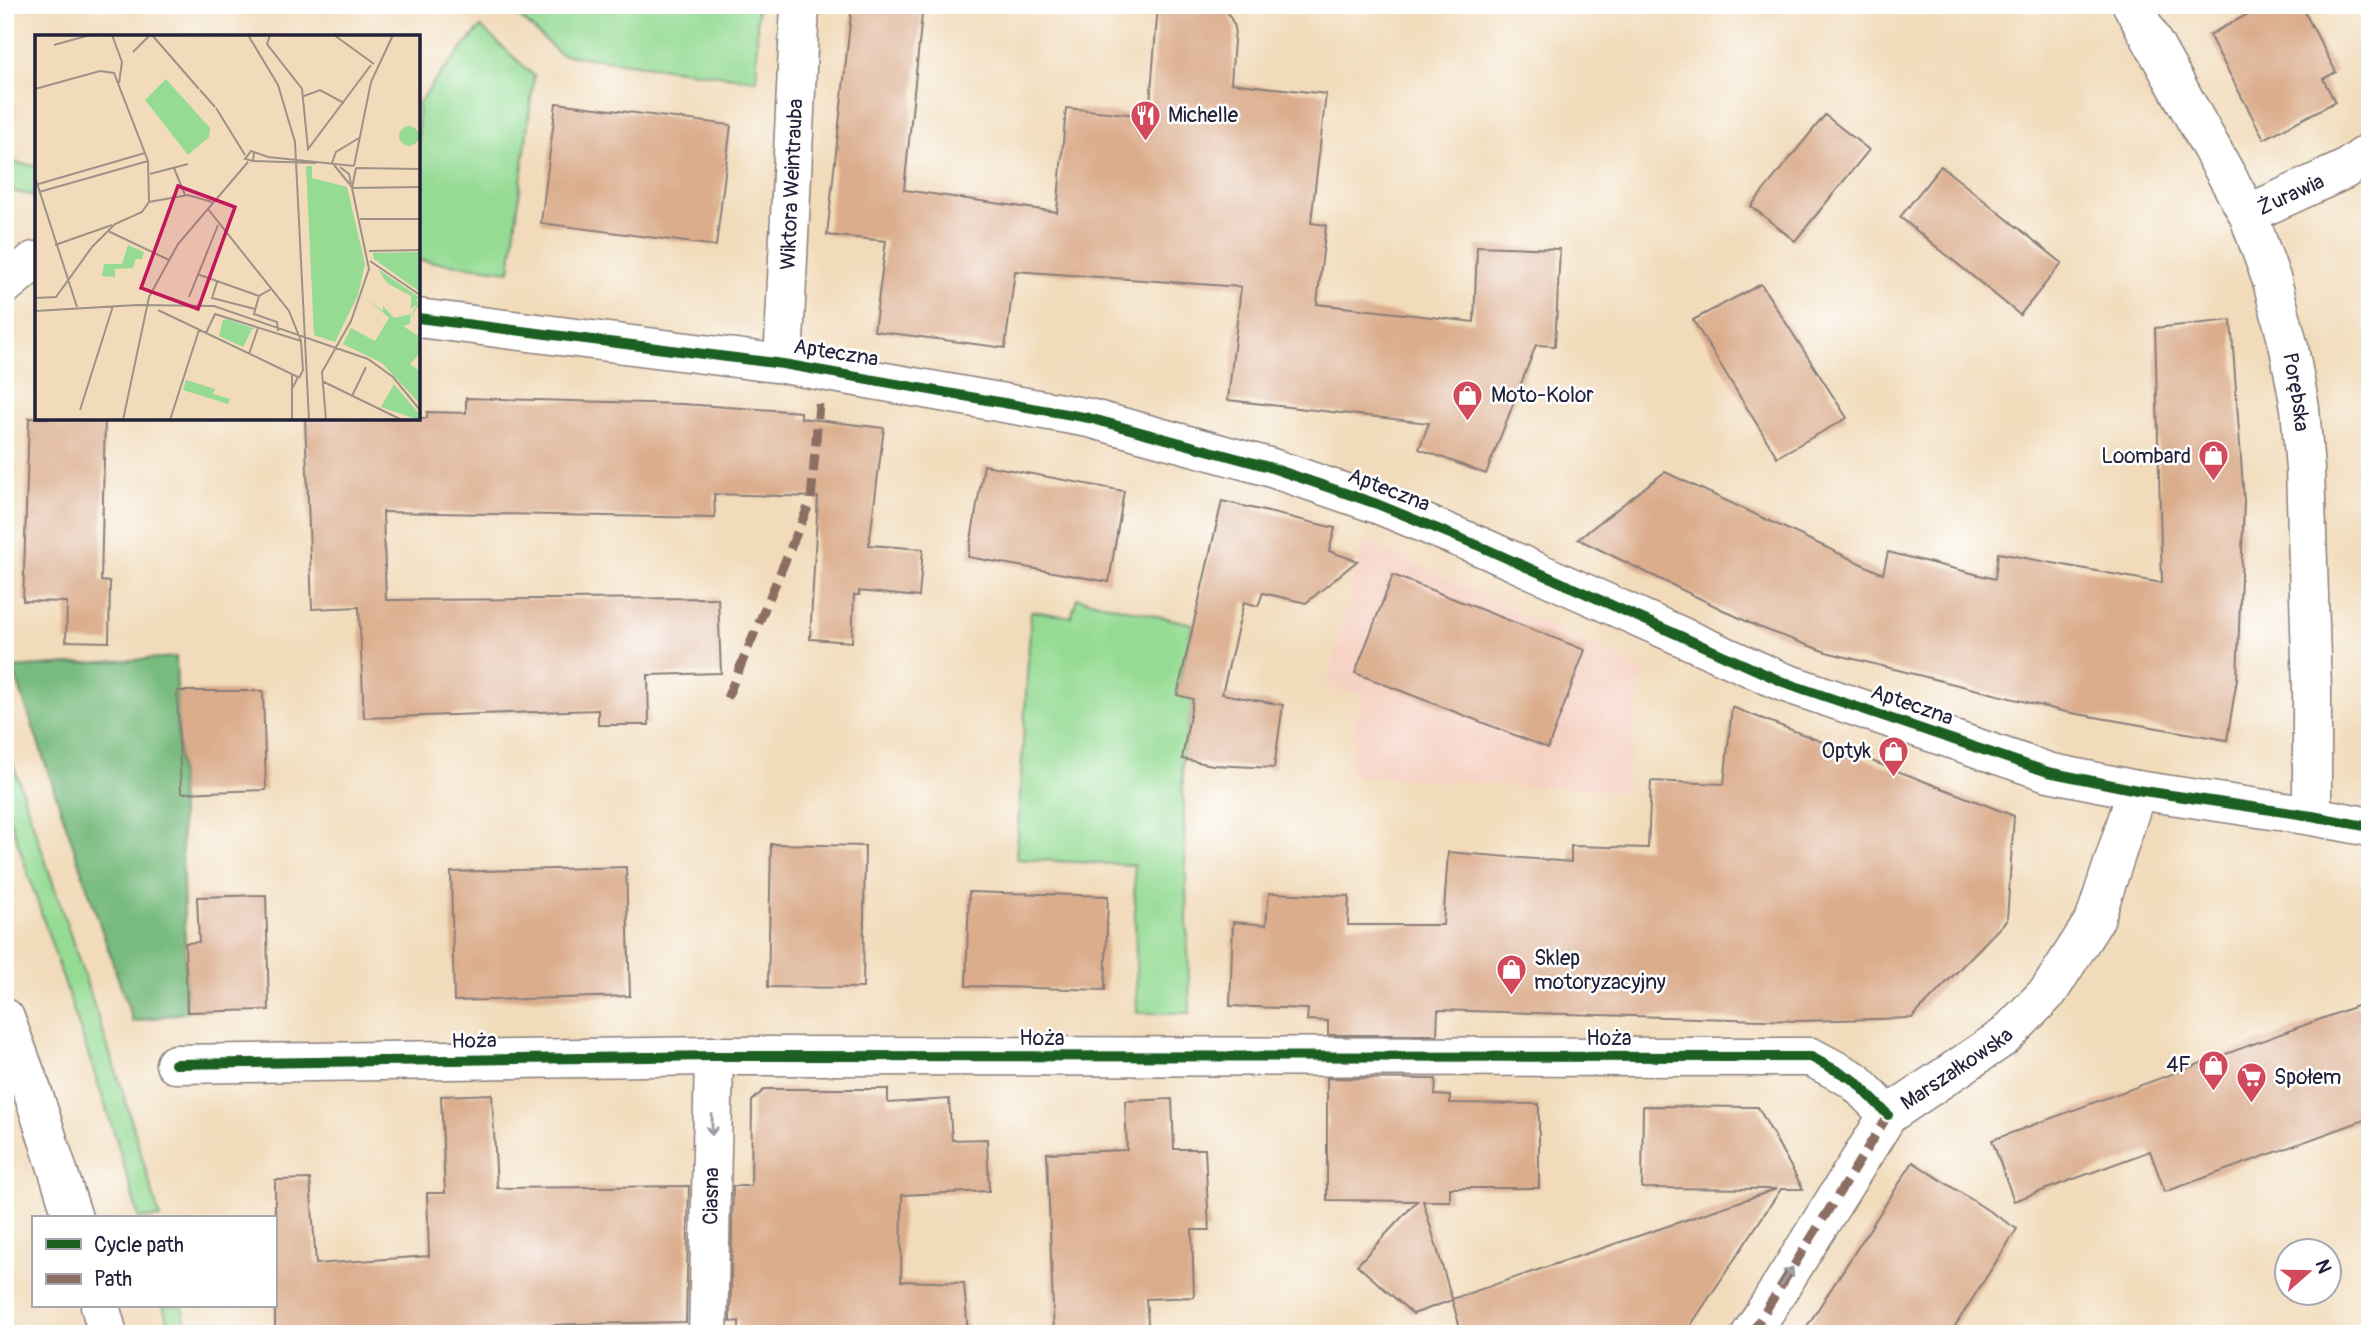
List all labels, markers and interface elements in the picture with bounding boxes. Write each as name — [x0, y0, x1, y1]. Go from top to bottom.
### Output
inset map — [35, 35, 420, 420]
street label: Wiktora Weintrauba — [774, 98, 809, 271]
restaurant icon: Michelle — [1128, 98, 1162, 142]
place label: Michelle — [1168, 102, 1239, 129]
street label: Żurawia — [2253, 167, 2328, 221]
street label: Apteczna — [792, 333, 880, 373]
street label: Porębska — [2277, 350, 2315, 433]
shop icon: Moto-Kolor — [1451, 378, 1485, 422]
place label: Moto-Kolor — [1491, 382, 1594, 409]
shop icon: Loombard — [2197, 439, 2231, 483]
place label: Loombard — [2101, 443, 2191, 470]
street label: Apteczna — [1344, 462, 1434, 518]
street label: Apteczna — [1867, 678, 1957, 732]
shop icon: Optyk — [1877, 734, 1911, 778]
place label: Optyk — [1822, 738, 1871, 765]
place label: Sklep motoryzacyjny — [1534, 945, 1666, 996]
shop icon: Sklep motoryzacyjny — [1494, 953, 1528, 997]
street label: Marszałkowska — [1895, 1022, 2019, 1116]
street label: Hoża — [1019, 1025, 1065, 1052]
street label: Hoża — [1586, 1025, 1632, 1052]
street label: Hoża — [451, 1027, 497, 1055]
shop icon: 4F — [2197, 1048, 2231, 1092]
place label: 4F — [2166, 1052, 2191, 1079]
supermarket icon: Społem — [2234, 1060, 2268, 1104]
place label: Społem — [2274, 1064, 2341, 1091]
one-way arrow — [706, 1113, 719, 1136]
street label: Ciasna — [697, 1167, 725, 1225]
legend — [32, 1216, 276, 1308]
text: Cycle path — [94, 1232, 184, 1259]
north arrow — [2274, 1238, 2344, 1308]
text: N — [2310, 1256, 2337, 1277]
text: Path — [94, 1266, 132, 1293]
one-way arrow — [1779, 1267, 1794, 1286]

